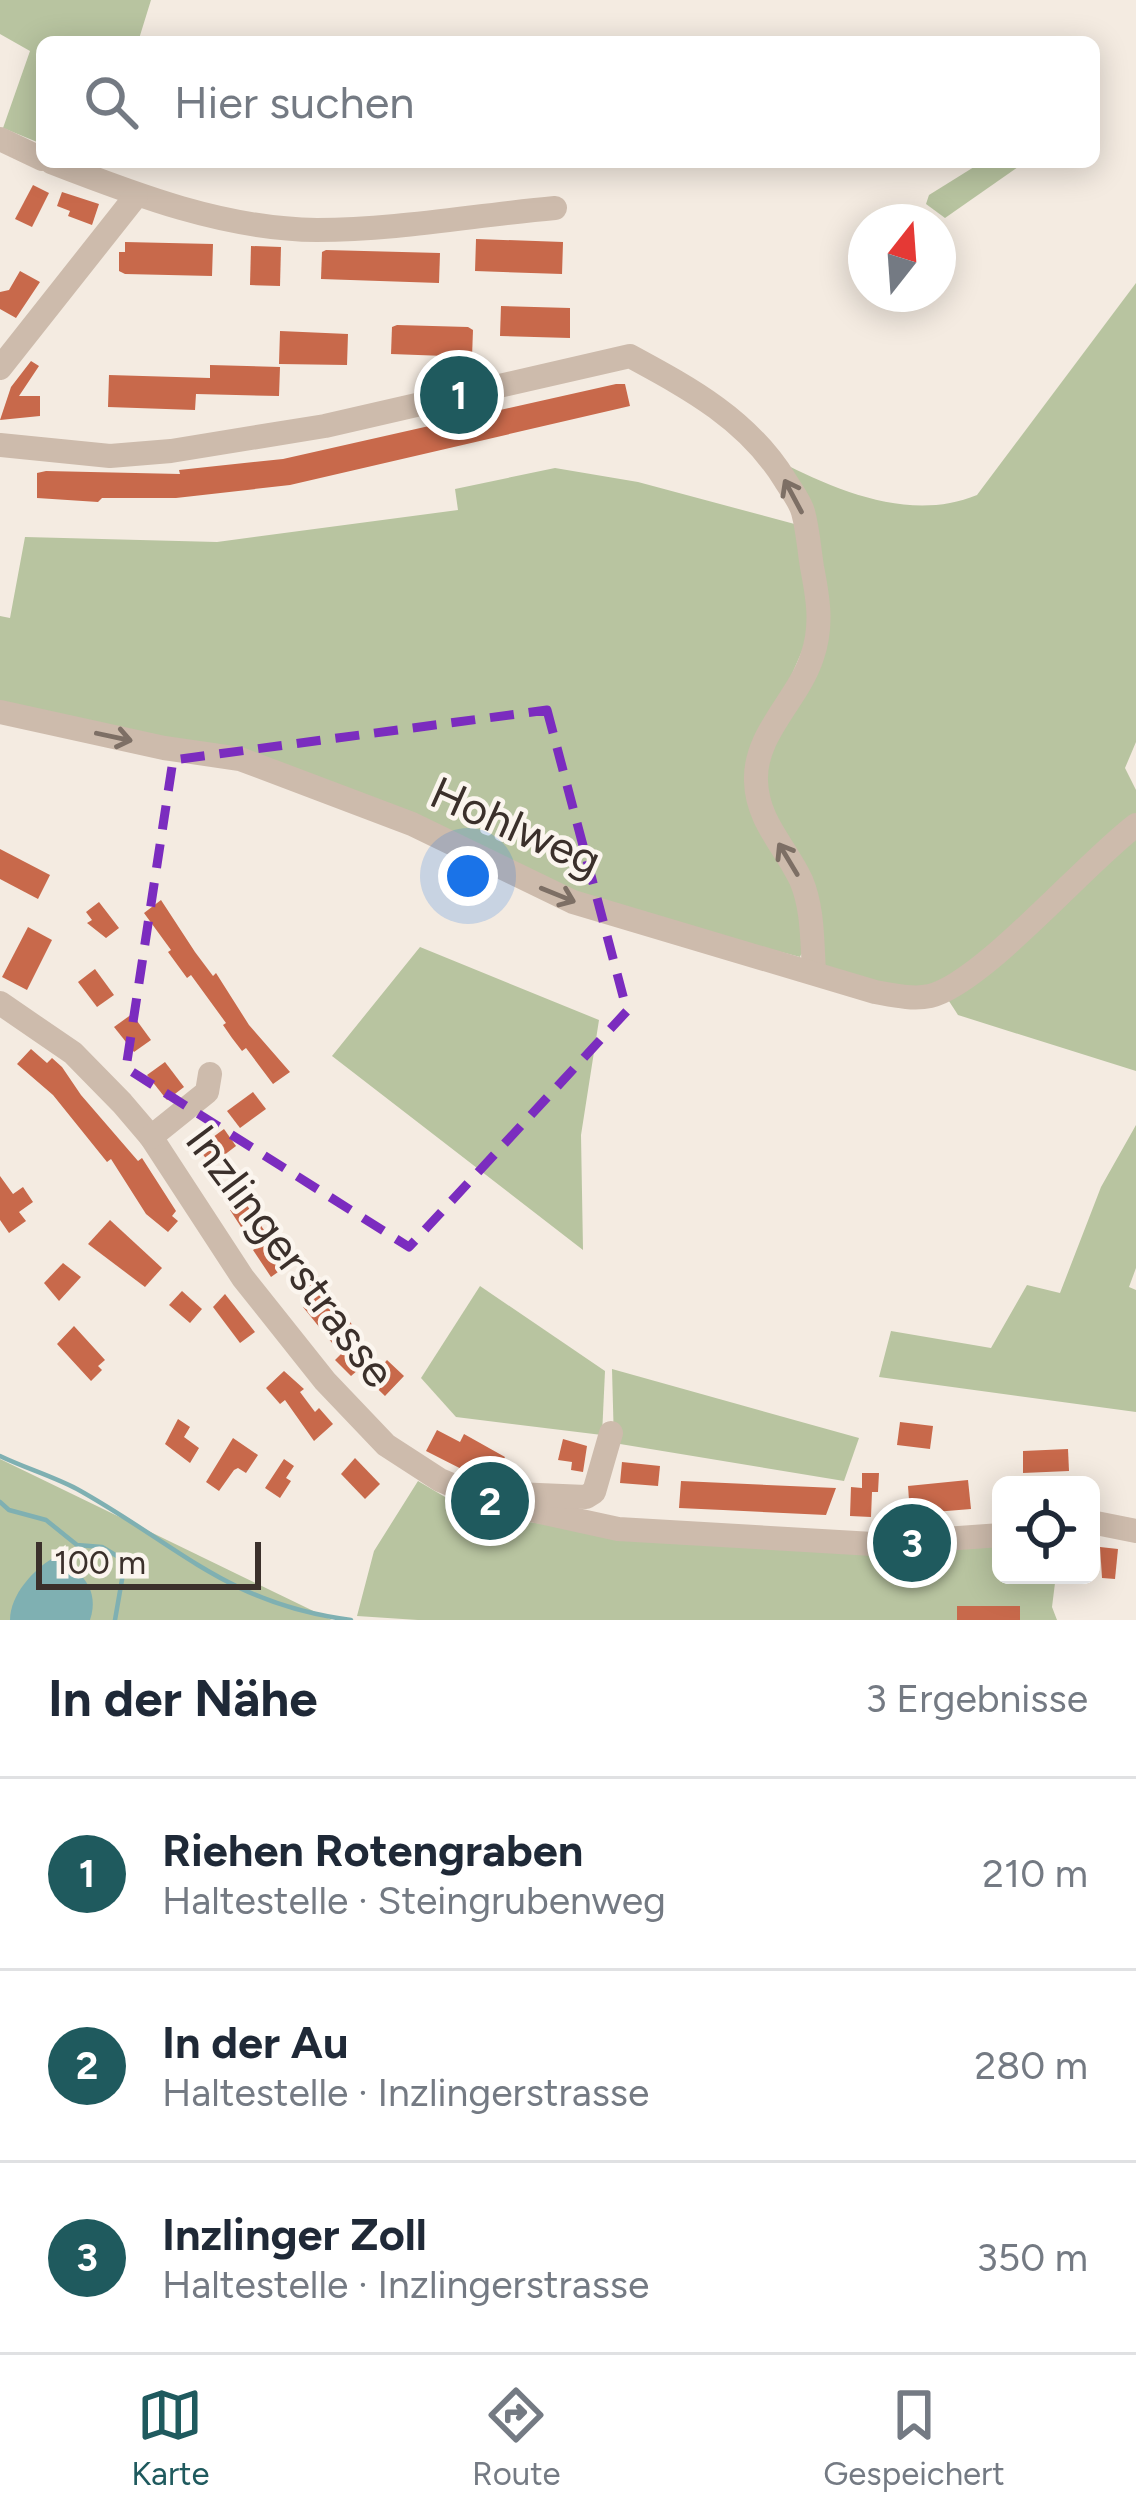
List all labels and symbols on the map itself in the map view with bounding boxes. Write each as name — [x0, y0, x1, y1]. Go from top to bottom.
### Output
north arrow — [848, 204, 956, 312]
pin: 1 — [420, 350, 498, 440]
one-way arrow — [781, 479, 804, 514]
one-way arrow — [95, 727, 133, 750]
street label: Hohlweg — [422, 765, 610, 887]
one-way arrow — [776, 843, 800, 877]
your location — [438, 846, 498, 906]
one-way arrow — [539, 886, 576, 907]
street label: Inzlingerstrasse — [175, 1114, 407, 1398]
pin: 2 — [451, 1456, 529, 1546]
pin: 3 — [873, 1498, 951, 1588]
scale bar — [36, 1536, 261, 1589]

